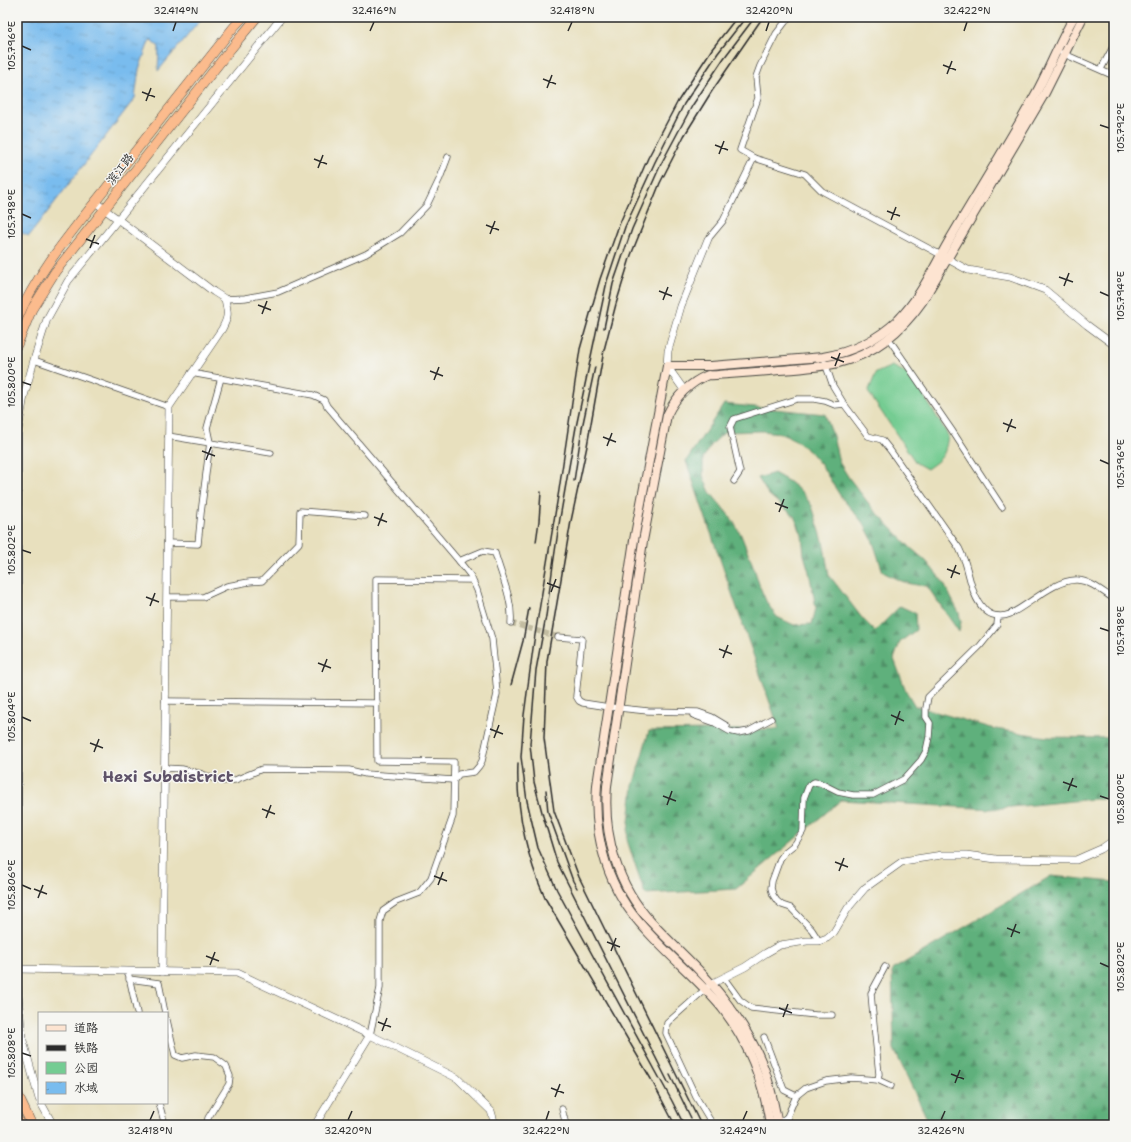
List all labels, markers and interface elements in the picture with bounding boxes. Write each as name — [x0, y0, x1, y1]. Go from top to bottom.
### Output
text: 32.414°N — [154, 4, 198, 17]
text: 32.416°N — [352, 4, 397, 17]
text: 32.418°N — [549, 4, 595, 17]
text: 32.420°N — [745, 4, 793, 17]
text: 32.422°N — [943, 4, 991, 17]
text: 105.796°E — [5, 21, 18, 71]
text: 105.792°E — [1114, 103, 1127, 153]
street label: 滨江路 — [103, 150, 137, 188]
text: 105.798°E — [5, 189, 18, 239]
text: 105.794°E — [1114, 271, 1127, 321]
text: 105.800°E — [5, 356, 18, 408]
text: 105.796°E — [1114, 439, 1127, 489]
text: 105.802°E — [5, 525, 18, 575]
text: 105.798°E — [1114, 606, 1127, 656]
text: 105.804°E — [5, 692, 18, 742]
district label: Hexi Subdistrict — [103, 766, 234, 787]
text: 105.800°E — [1114, 773, 1127, 825]
text: 105.806°E — [5, 859, 18, 911]
text: 105.802°E — [1114, 942, 1127, 992]
legend — [38, 1012, 168, 1104]
text: 道路 — [74, 1020, 98, 1036]
text: 105.808°E — [5, 1027, 18, 1079]
text: 铁路 — [74, 1040, 98, 1056]
text: 公园 — [74, 1060, 98, 1076]
text: 水域 — [74, 1080, 98, 1096]
text: 32.418°N — [127, 1124, 173, 1137]
text: 32.420°N — [324, 1124, 372, 1137]
text: 32.422°N — [522, 1124, 570, 1137]
text: 32.424°N — [719, 1124, 767, 1137]
text: 32.426°N — [917, 1124, 965, 1137]

